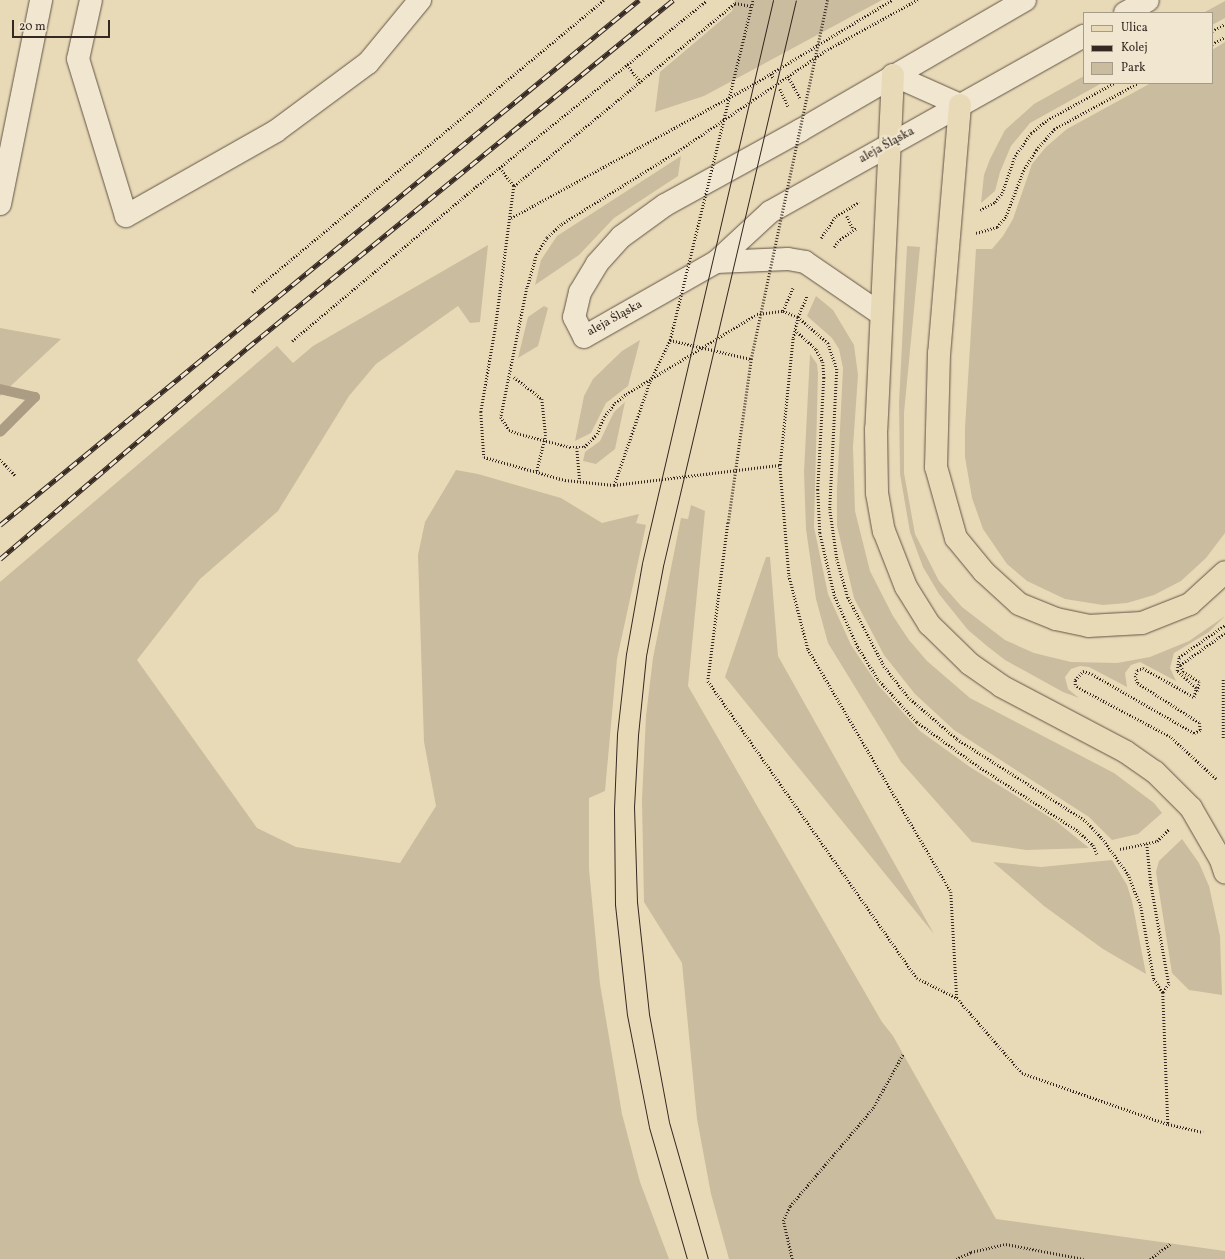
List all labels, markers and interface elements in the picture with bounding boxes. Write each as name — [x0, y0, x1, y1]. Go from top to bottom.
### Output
scale bar — [14, 12, 112, 38]
legend — [1083, 12, 1213, 84]
text: 20 m — [19, 19, 46, 35]
text: Ulica — [1121, 20, 1148, 36]
text: Kolej — [1121, 40, 1148, 56]
text: Park — [1121, 60, 1146, 76]
street label: aleja Śląska — [857, 125, 917, 167]
street label: aleja Śląska — [585, 298, 645, 340]

